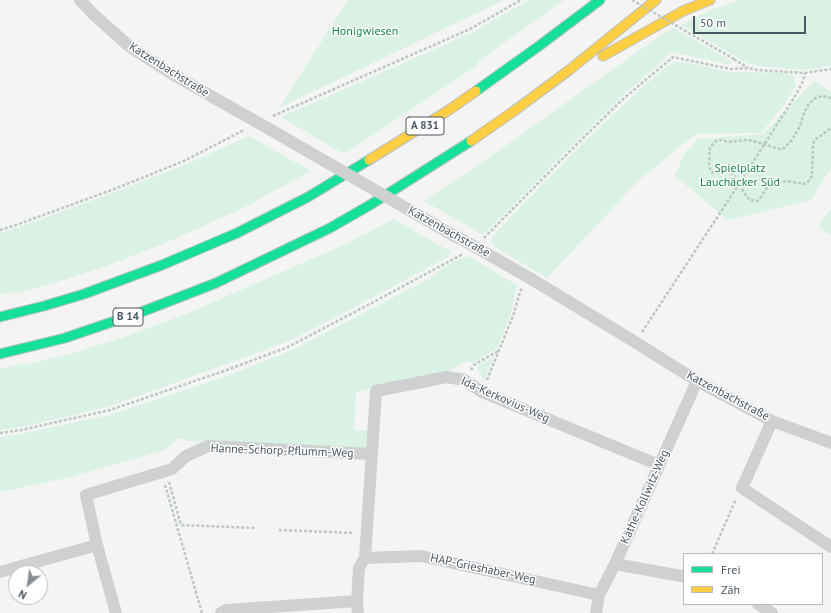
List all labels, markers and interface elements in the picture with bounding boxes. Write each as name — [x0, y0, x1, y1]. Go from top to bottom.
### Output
scale bar — [695, 8, 808, 34]
text: 50 m — [700, 15, 726, 30]
park label: Honigwiesen — [332, 25, 398, 39]
street label: Katzenbachstraße — [126, 40, 212, 100]
road number: A 831 — [406, 117, 444, 135]
park label: Spielplatz Lauchäcker Süd — [700, 162, 780, 190]
street label: Katzenbachstraße — [405, 203, 493, 261]
road number: B 14 — [113, 308, 143, 326]
street label: Katzenbachstraße — [684, 368, 772, 424]
street label: Ida-Kerkovius-Weg — [458, 374, 552, 426]
street label: Hanne-Schorp-Pflumm-Weg — [210, 441, 354, 461]
street label: Käthe-Kollwitz-Weg — [618, 448, 672, 546]
street label: HAP-Grieshaber-Weg — [429, 551, 537, 587]
legend — [683, 553, 823, 605]
text: Frei — [721, 562, 741, 577]
north arrow — [8, 565, 48, 605]
text: Zäh — [721, 582, 740, 597]
text: N — [16, 587, 29, 603]

